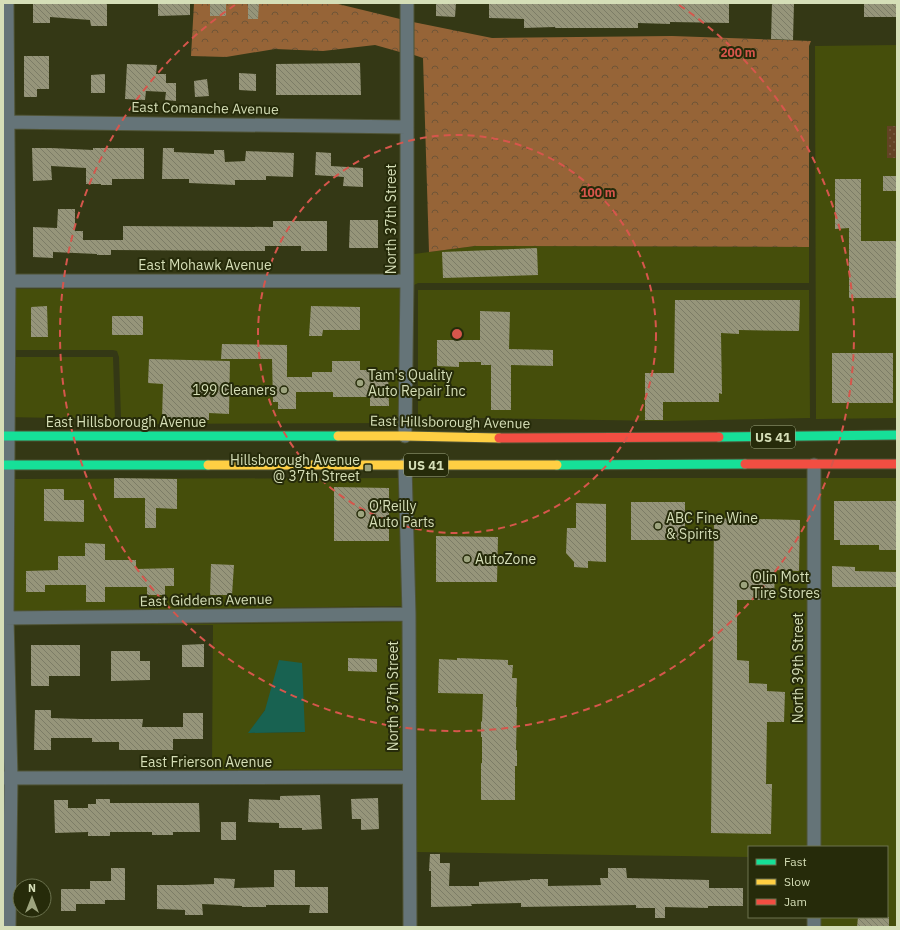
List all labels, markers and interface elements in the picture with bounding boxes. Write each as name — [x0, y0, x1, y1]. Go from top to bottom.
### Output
text: 200 m — [720, 45, 756, 60]
street label: East Comanche Avenue — [131, 98, 279, 118]
street label: North 37th Street — [382, 164, 400, 274]
text: 100 m — [580, 185, 616, 200]
street label: East Mohawk Avenue — [138, 256, 272, 274]
centre of rings — [450, 327, 464, 341]
place label: Tam's Quality Auto Repair Inc — [368, 366, 466, 400]
marker: Tam's Quality Auto Repair Inc — [355, 378, 365, 388]
place label: 199 Cleaners — [192, 381, 276, 399]
marker: 199 Cleaners — [279, 385, 289, 395]
street label: East Hillsborough Avenue — [370, 412, 531, 432]
street label: East Hillsborough Avenue — [46, 413, 207, 431]
road number: US 41 — [751, 426, 795, 448]
place label: Hillsborough Avenue @ 37th Street — [230, 451, 360, 485]
road number: US 41 — [404, 454, 448, 476]
marker: Hillsborough Avenue @ 37th Street — [363, 463, 373, 473]
place label: O'Reilly Auto Parts — [369, 497, 435, 531]
marker: O'Reilly Auto Parts — [356, 509, 366, 519]
place label: ABC Fine Wine & Spirits — [666, 509, 758, 543]
marker: ABC Fine Wine & Spirits — [653, 521, 663, 531]
place label: AutoZone — [475, 550, 536, 568]
marker: AutoZone — [462, 554, 472, 564]
place label: Olin Mott Tire Stores — [752, 568, 820, 602]
marker: Olin Mott Tire Stores — [739, 580, 749, 590]
street label: East Giddens Avenue — [140, 590, 273, 610]
street label: North 39th Street — [789, 613, 807, 723]
street label: North 37th Street — [384, 641, 402, 751]
street label: East Frierson Avenue — [140, 753, 272, 771]
legend — [748, 846, 888, 918]
text: Fast — [784, 854, 807, 869]
text: Slow — [784, 874, 810, 889]
north arrow — [12, 878, 52, 918]
text: N — [28, 881, 36, 895]
text: Jam — [784, 894, 807, 909]

